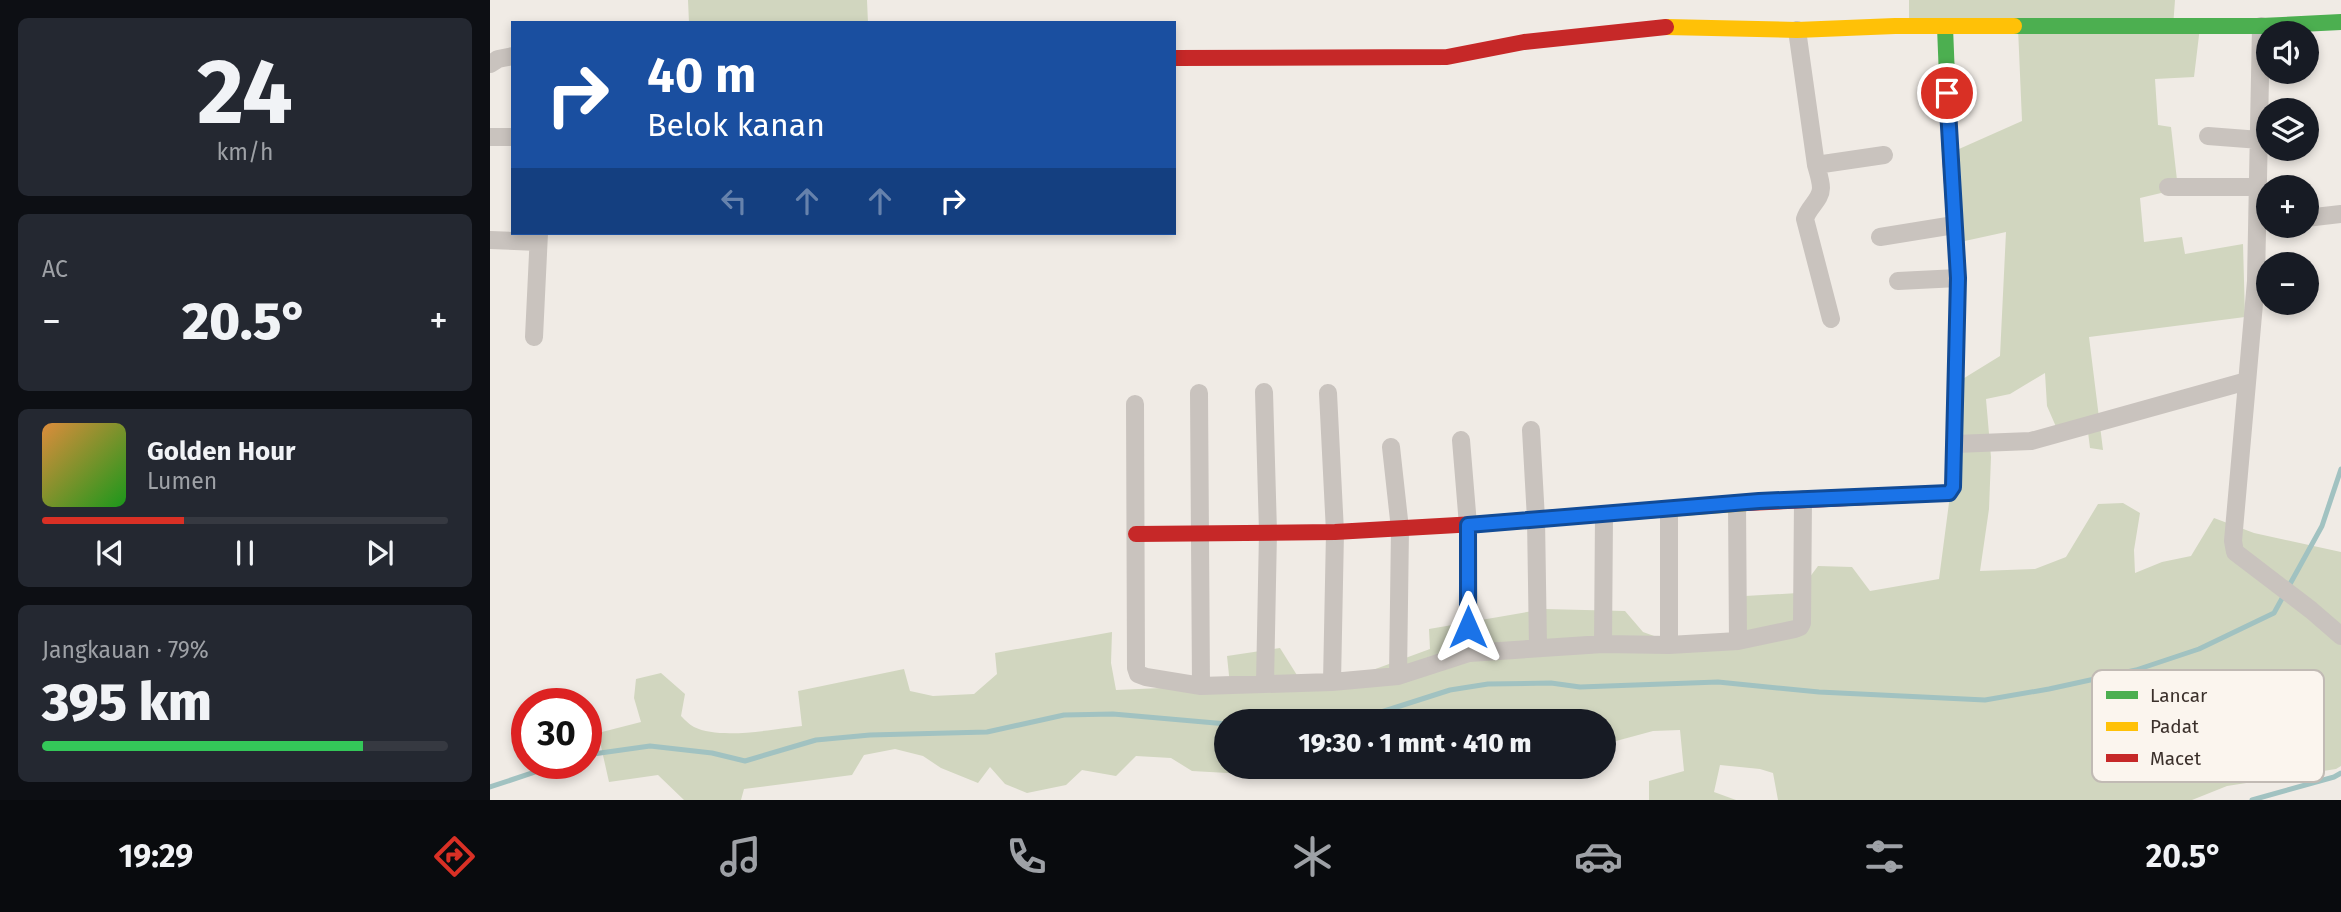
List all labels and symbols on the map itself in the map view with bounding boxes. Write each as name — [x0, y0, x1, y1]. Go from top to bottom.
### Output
pin — [1917, 63, 1977, 123]
position arrow — [1431, 590, 1505, 664]
legend — [2092, 670, 2324, 782]
text: Lancar — [2150, 684, 2208, 707]
speed limit sign: 30 — [511, 688, 602, 779]
text: Padat — [2150, 715, 2199, 738]
text: Macet — [2150, 747, 2201, 770]

